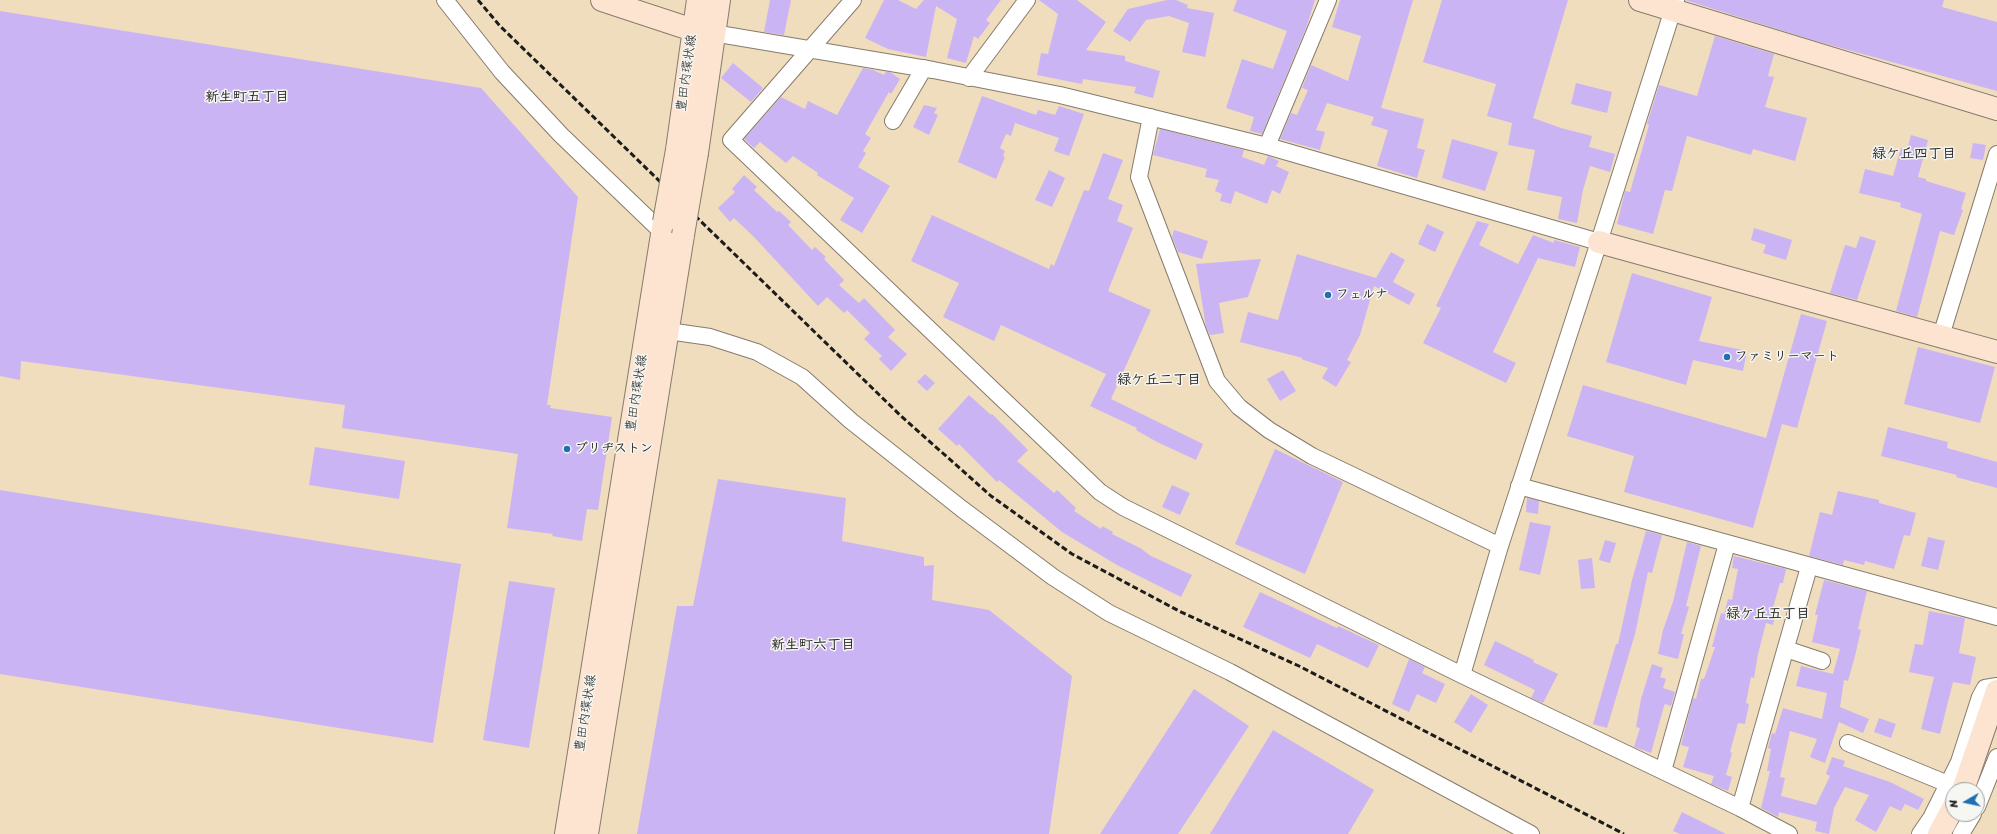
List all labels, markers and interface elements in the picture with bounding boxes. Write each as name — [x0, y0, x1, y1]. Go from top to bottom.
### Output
street label: 豊田内環状線 — [674, 33, 700, 113]
district label: 新生町五丁目 — [205, 89, 289, 105]
district label: 緑ケ丘四丁目 — [1872, 146, 1956, 162]
place label: フェルナ — [1336, 287, 1388, 303]
marker: フェルナ — [1323, 290, 1333, 300]
place label: ファミリーマート — [1735, 349, 1839, 365]
marker: ファミリーマート — [1722, 352, 1732, 362]
street label: 豊田内環状線 — [623, 353, 651, 433]
district label: 緑ケ丘二丁目 — [1117, 372, 1201, 388]
place label: ブリヂストン — [575, 441, 653, 457]
marker: ブリヂストン — [562, 444, 572, 454]
district label: 緑ケ丘五丁目 — [1726, 606, 1810, 622]
district label: 新生町六丁目 — [771, 637, 855, 653]
street label: 豊田内環状線 — [572, 673, 600, 753]
north arrow — [1945, 782, 1985, 822]
text: N — [1944, 799, 1964, 809]

